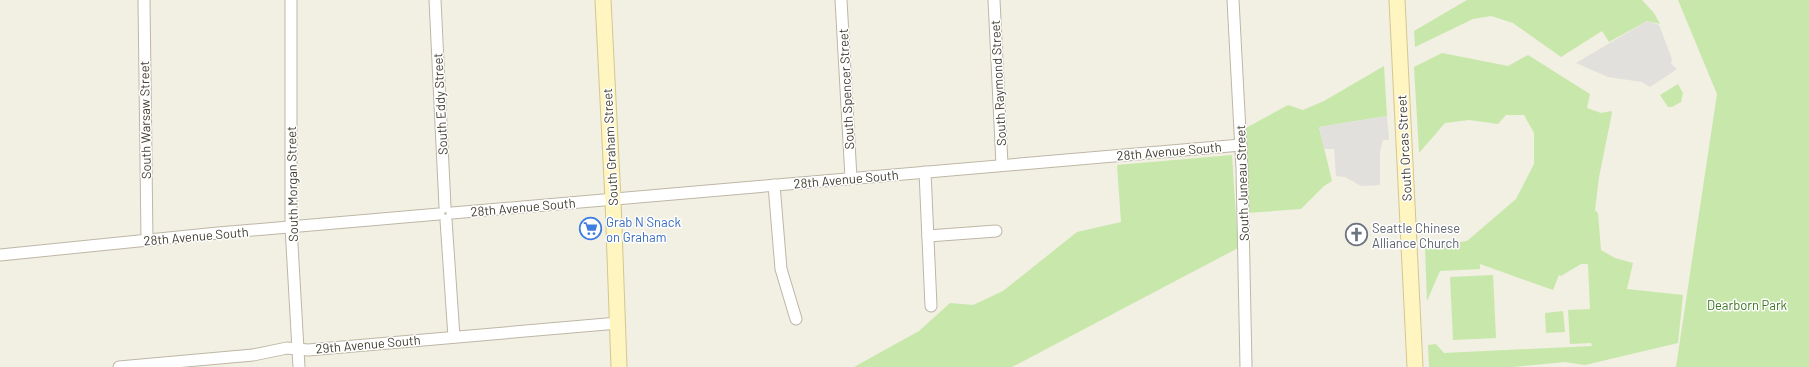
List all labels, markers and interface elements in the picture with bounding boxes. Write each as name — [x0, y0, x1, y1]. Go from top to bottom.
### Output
street label: South Raymond Street — [987, 19, 1009, 147]
street label: South Spencer Street — [835, 28, 857, 150]
street label: South Eddy Street — [429, 53, 451, 155]
street label: South Warsaw Street — [136, 61, 154, 179]
street label: South Graham Street — [599, 88, 621, 206]
street label: South Orcas Street — [1393, 94, 1415, 202]
street label: South Juneau Street — [1232, 125, 1252, 241]
street label: South Morgan Street — [283, 126, 301, 242]
street label: 28th Avenue South — [1116, 138, 1222, 164]
street label: 28th Avenue South — [793, 166, 899, 192]
street label: 28th Avenue South — [470, 194, 576, 220]
place label: Grab N Snack on Graham — [606, 214, 681, 245]
supermarket icon: Grab N Snack on Graham — [577, 216, 603, 242]
place label: Seattle Chinese Alliance Church — [1372, 220, 1460, 251]
church icon: Seattle Chinese Alliance Church — [1344, 222, 1370, 248]
street label: 28th Avenue South — [143, 223, 249, 249]
park label: Dearborn Park — [1707, 297, 1788, 313]
street label: 29th Avenue South — [315, 331, 421, 357]

